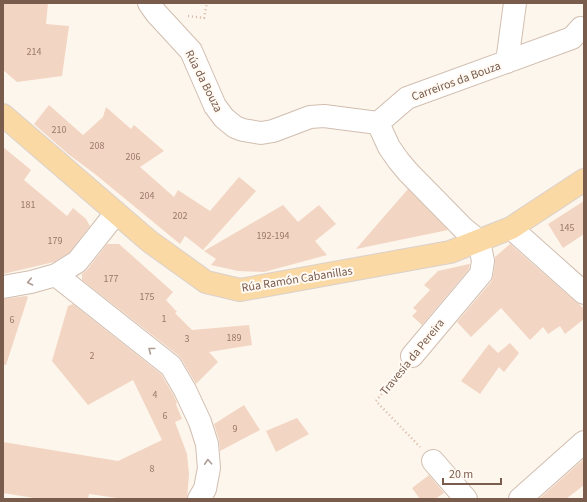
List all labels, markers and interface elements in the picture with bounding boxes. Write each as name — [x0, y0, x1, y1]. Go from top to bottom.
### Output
house number: 214 — [27, 45, 41, 59]
street label: Rúa da Bouza — [181, 47, 227, 115]
street label: Carreiros da Bouza — [409, 57, 503, 106]
house number: 210 — [52, 123, 66, 137]
house number: 208 — [90, 139, 104, 153]
house number: 206 — [126, 150, 140, 164]
house number: 204 — [140, 189, 154, 203]
house number: 181 — [21, 198, 35, 212]
house number: 202 — [173, 209, 187, 223]
house number: 145 — [560, 221, 574, 235]
house number: 192-194 — [257, 229, 289, 243]
house number: 179 — [48, 234, 62, 248]
street label: Rúa Ramón Cabanillas — [240, 262, 354, 297]
house number: 177 — [104, 272, 118, 286]
one-way arrow — [27, 278, 33, 286]
house number: 175 — [140, 290, 154, 304]
house number: 1 — [162, 312, 167, 326]
house number: 6 — [10, 313, 15, 327]
street label: Travesía da Pereira — [376, 315, 449, 399]
house number: 189 — [227, 331, 241, 345]
house number: 3 — [185, 332, 190, 346]
one-way arrow — [149, 348, 156, 355]
house number: 2 — [90, 349, 95, 363]
house number: 4 — [153, 388, 158, 402]
house number: 6 — [163, 409, 168, 423]
house number: 9 — [233, 422, 238, 436]
one-way arrow — [204, 459, 213, 465]
scale bar — [443, 460, 501, 486]
house number: 8 — [150, 462, 155, 476]
text: 20 m — [449, 466, 473, 483]

